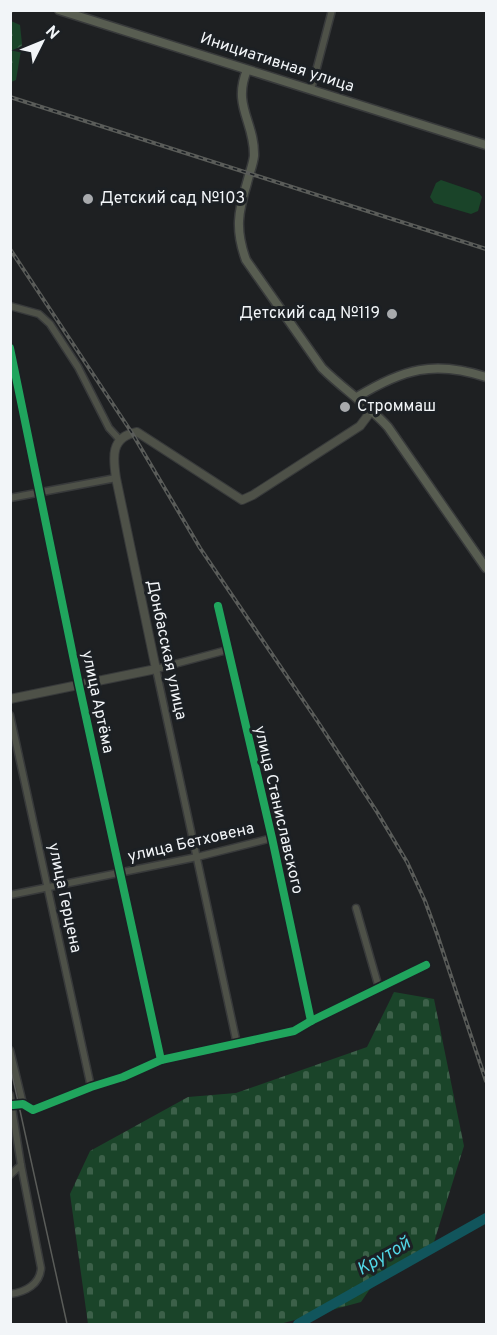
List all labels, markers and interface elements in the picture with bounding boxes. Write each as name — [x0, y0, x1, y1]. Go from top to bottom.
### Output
north arrow — [12, 12, 72, 72]
text: N — [40, 22, 63, 44]
street label: Инициативная улица — [197, 29, 357, 97]
place label: Детский сад №103 — [100, 189, 245, 209]
marker: Детский сад №103 — [81, 192, 95, 206]
place label: Детский сад №119 — [239, 304, 380, 324]
marker: Детский сад №119 — [385, 307, 399, 321]
place label: Строммаш — [357, 397, 436, 417]
marker: Строммаш — [338, 400, 352, 414]
street label: Донбасская улица — [141, 578, 191, 722]
street label: улица Артёма — [76, 649, 118, 755]
street label: улица Станиславского — [249, 724, 307, 896]
street label: улица Бетховена — [126, 819, 256, 867]
street label: улица Герцена — [43, 841, 85, 955]
water label: Крутой — [353, 1232, 416, 1282]

